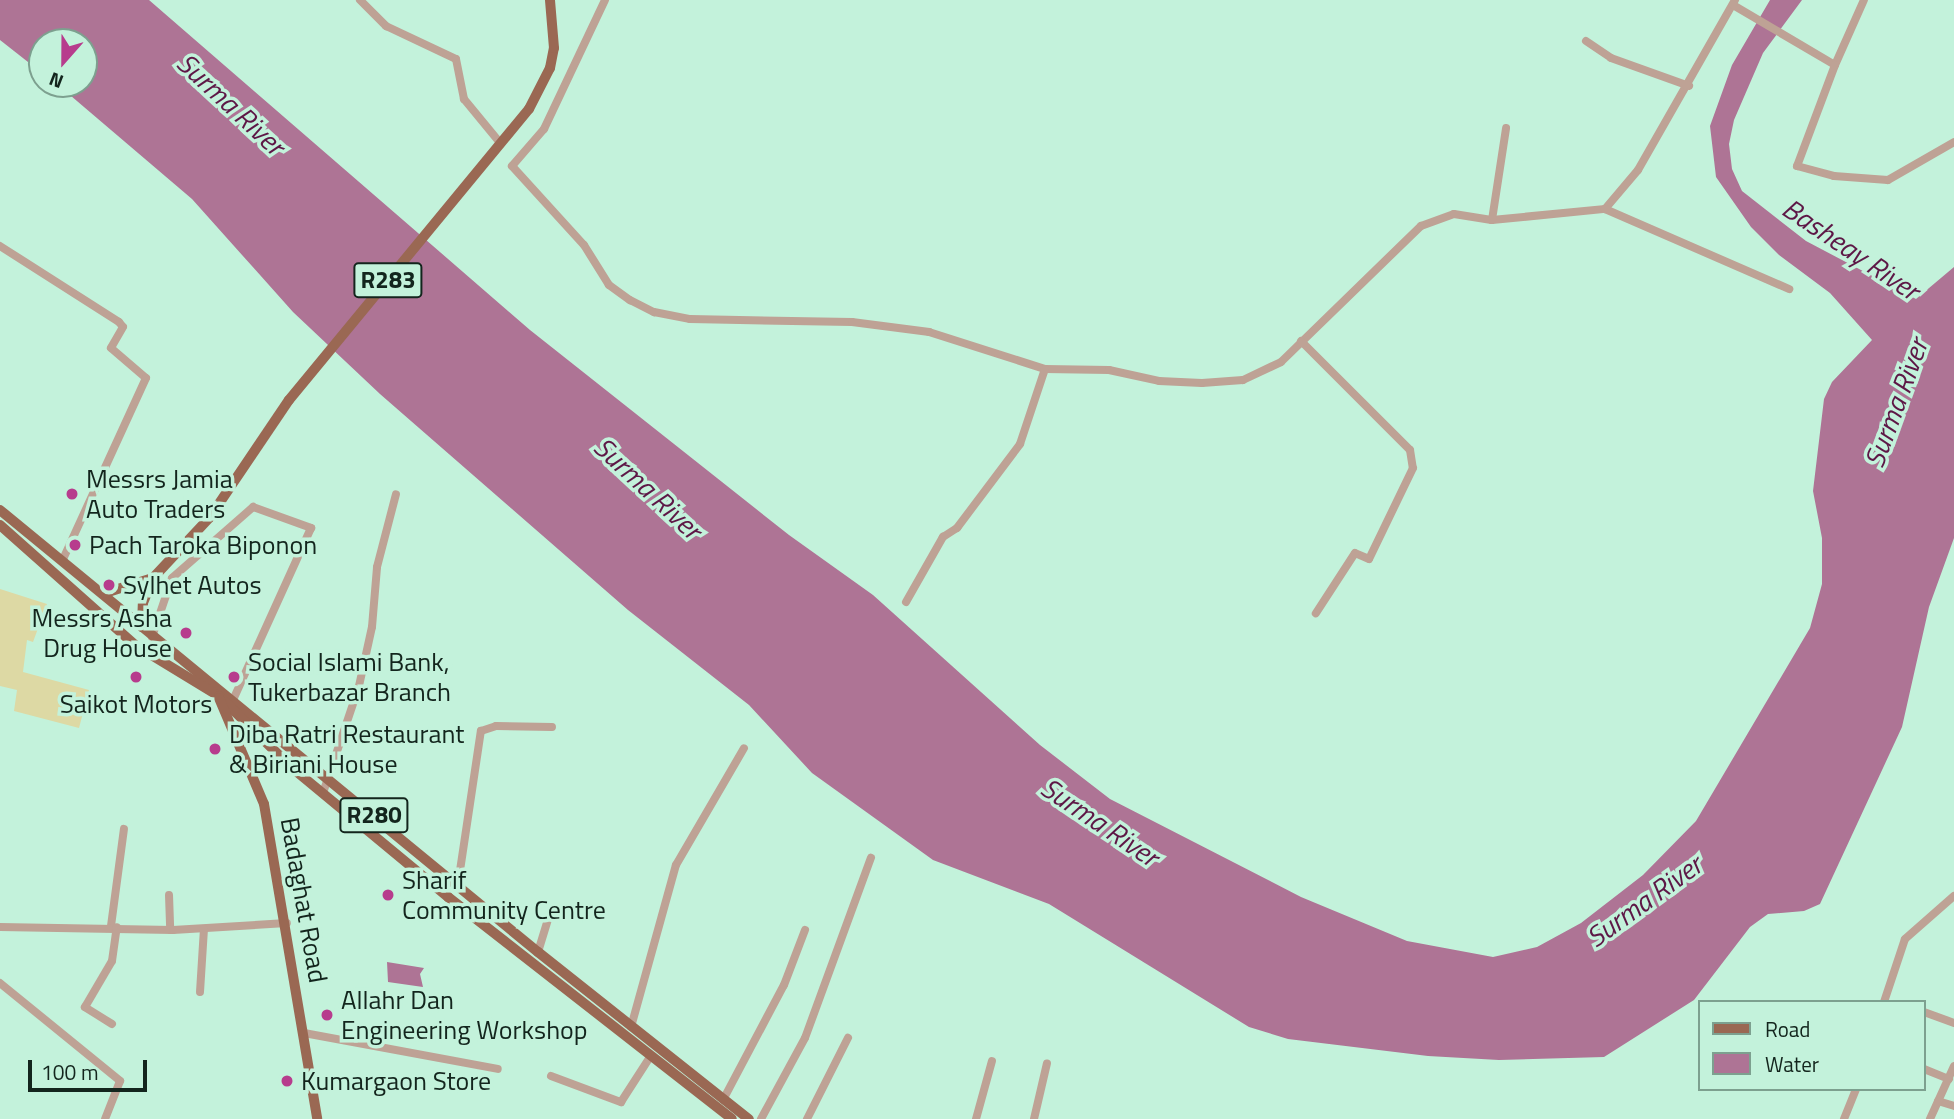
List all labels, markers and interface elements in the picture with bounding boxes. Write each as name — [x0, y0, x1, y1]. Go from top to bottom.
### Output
north arrow — [28, 28, 98, 98]
water label: Surma River — [170, 46, 292, 162]
text: N — [45, 65, 67, 97]
water label: Basheay River — [1776, 191, 1926, 307]
road number: R283 — [353, 260, 423, 300]
water label: Surma River — [1857, 334, 1935, 472]
water label: Surma River — [587, 430, 709, 546]
place label: Messrs Jamia Auto Traders — [86, 463, 233, 524]
marker: Messrs Jamia Auto Traders — [64, 486, 80, 502]
place label: Pach Taroka Biponon — [89, 529, 317, 561]
marker: Pach Taroka Biponon — [67, 537, 83, 553]
place label: Sylhet Autos — [123, 569, 262, 601]
marker: Sylhet Autos — [101, 577, 117, 593]
place label: Messrs Asha Drug House — [32, 602, 172, 664]
marker: Messrs Asha Drug House — [178, 625, 194, 641]
place label: Social Islami Bank, Tukerbazar Branch — [248, 646, 451, 708]
marker: Saikot Motors — [128, 669, 144, 685]
marker: Social Islami Bank, Tukerbazar Branch — [226, 669, 242, 685]
place label: Saikot Motors — [60, 688, 212, 720]
place label: Diba Ratri Restaurant & Biriani House — [229, 718, 464, 780]
marker: Diba Ratri Restaurant & Biriani House — [207, 741, 223, 757]
water label: Surma River — [1035, 771, 1165, 873]
road number: R280 — [339, 794, 409, 836]
street label: Badaghat Road — [274, 815, 334, 985]
water label: Surma River — [1580, 848, 1708, 954]
place label: Sharif Community Centre — [402, 864, 606, 926]
marker: Sharif Community Centre — [380, 887, 396, 903]
place label: Allahr Dan Engineering Workshop — [341, 984, 588, 1046]
legend — [1699, 1000, 1926, 1091]
marker: Allahr Dan Engineering Workshop — [319, 1007, 335, 1023]
text: Road — [1765, 1013, 1810, 1045]
scale bar — [32, 1046, 150, 1090]
text: Water — [1765, 1048, 1819, 1080]
text: 100 m — [41, 1056, 98, 1088]
place label: Kumargaon Store — [301, 1065, 491, 1097]
marker: Kumargaon Store — [279, 1073, 295, 1089]

